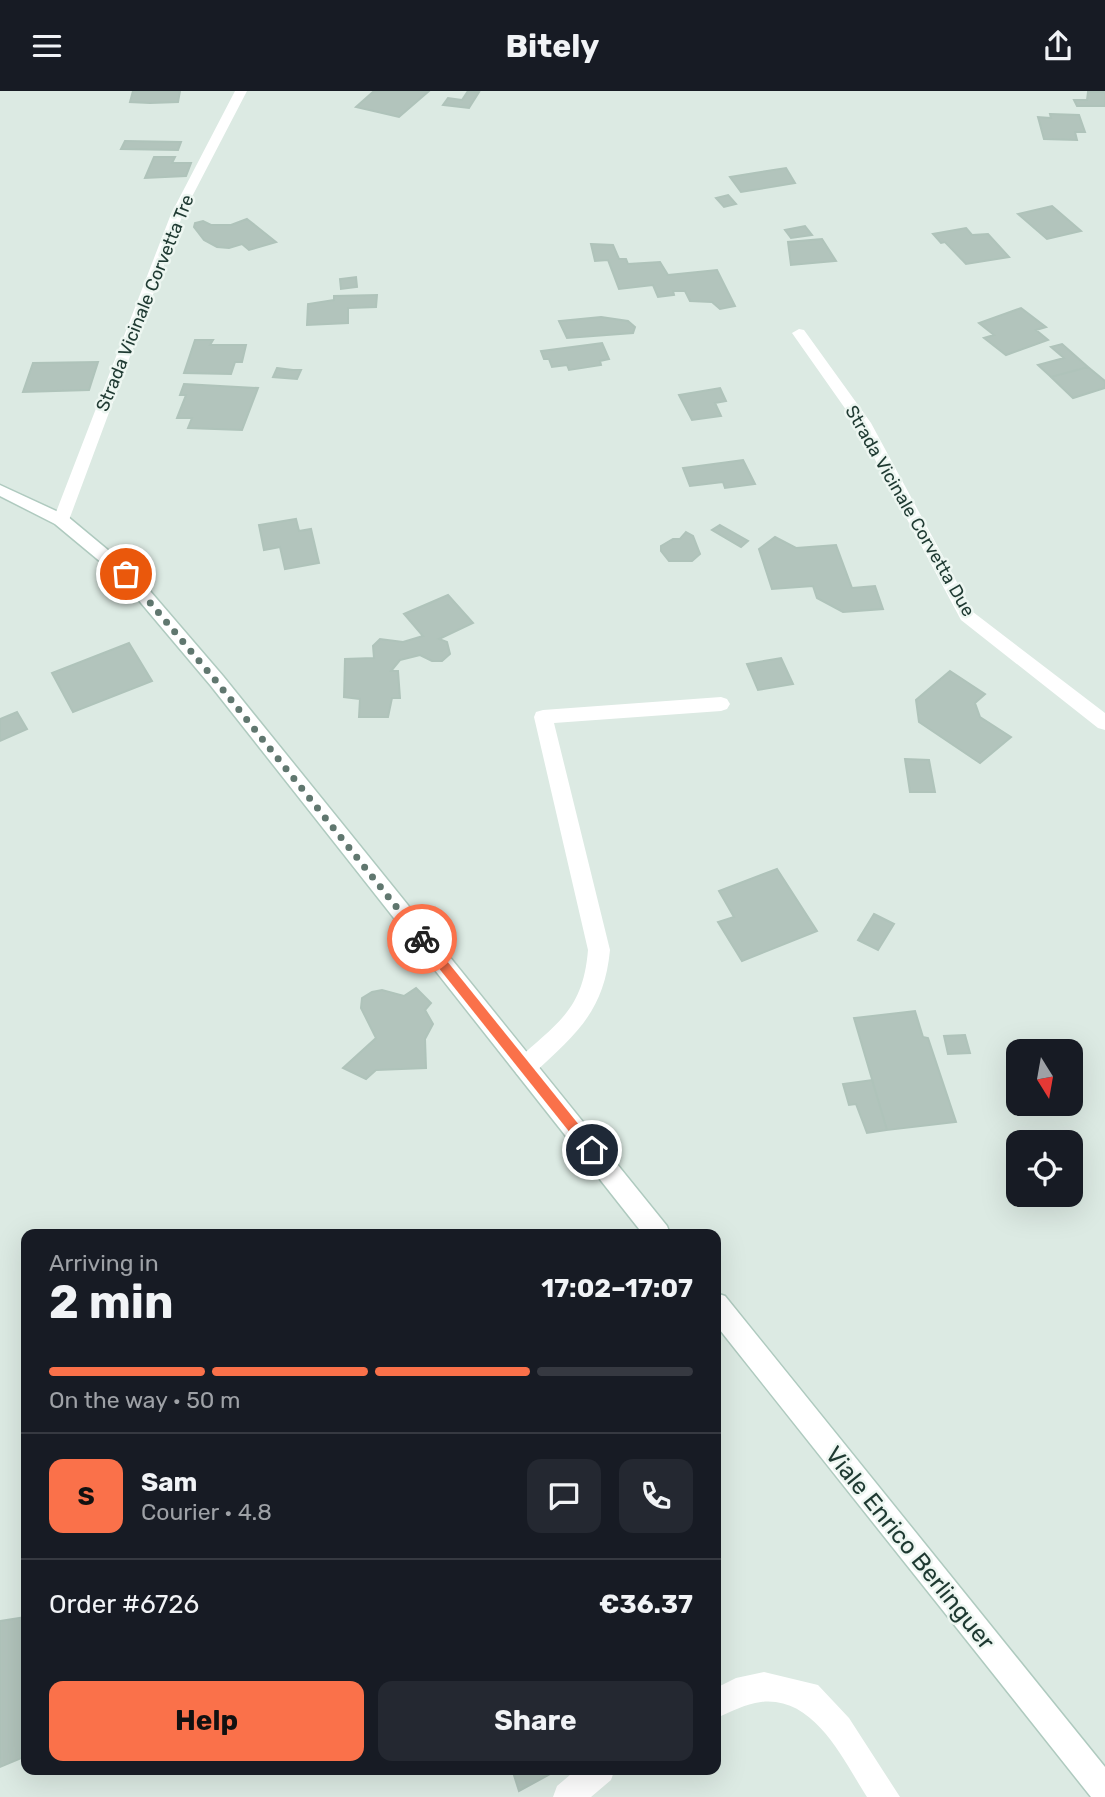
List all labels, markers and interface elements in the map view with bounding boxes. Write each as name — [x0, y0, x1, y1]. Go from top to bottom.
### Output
icon: menu — [28, 27, 66, 65]
text: Bitely — [506, 27, 599, 65]
icon: share — [1039, 27, 1077, 65]
street label: Strada Vicinale Corvetta Tre — [91, 191, 199, 415]
street label: Strada Vicinale Corvetta Due — [840, 402, 980, 620]
pin — [96, 544, 156, 604]
icon: bag — [107, 555, 145, 593]
courier — [387, 904, 457, 974]
icon: bike — [403, 920, 441, 958]
north arrow — [1006, 1039, 1083, 1117]
map controls — [1006, 1039, 1083, 1207]
pin — [562, 1120, 622, 1180]
button: locate — [1006, 1130, 1083, 1207]
icon: home — [573, 1131, 611, 1169]
text: Arriving in — [49, 1249, 159, 1277]
text: 17:02–17:07 — [541, 1273, 693, 1304]
text: 2 min — [49, 1275, 174, 1330]
text: On the way · 50 m — [49, 1386, 240, 1414]
street label: Viale Enrico Berlinguer — [820, 1441, 1000, 1655]
button: chat — [527, 1459, 601, 1533]
button: phone — [619, 1459, 693, 1533]
text: Sam — [141, 1467, 197, 1498]
text: S — [77, 1481, 95, 1512]
text: Courier · 4.8 — [141, 1498, 272, 1526]
text: Order #6726 — [49, 1589, 199, 1620]
text: €36.37 — [599, 1589, 693, 1620]
button: Help — [49, 1681, 364, 1761]
button: Share — [378, 1681, 693, 1761]

